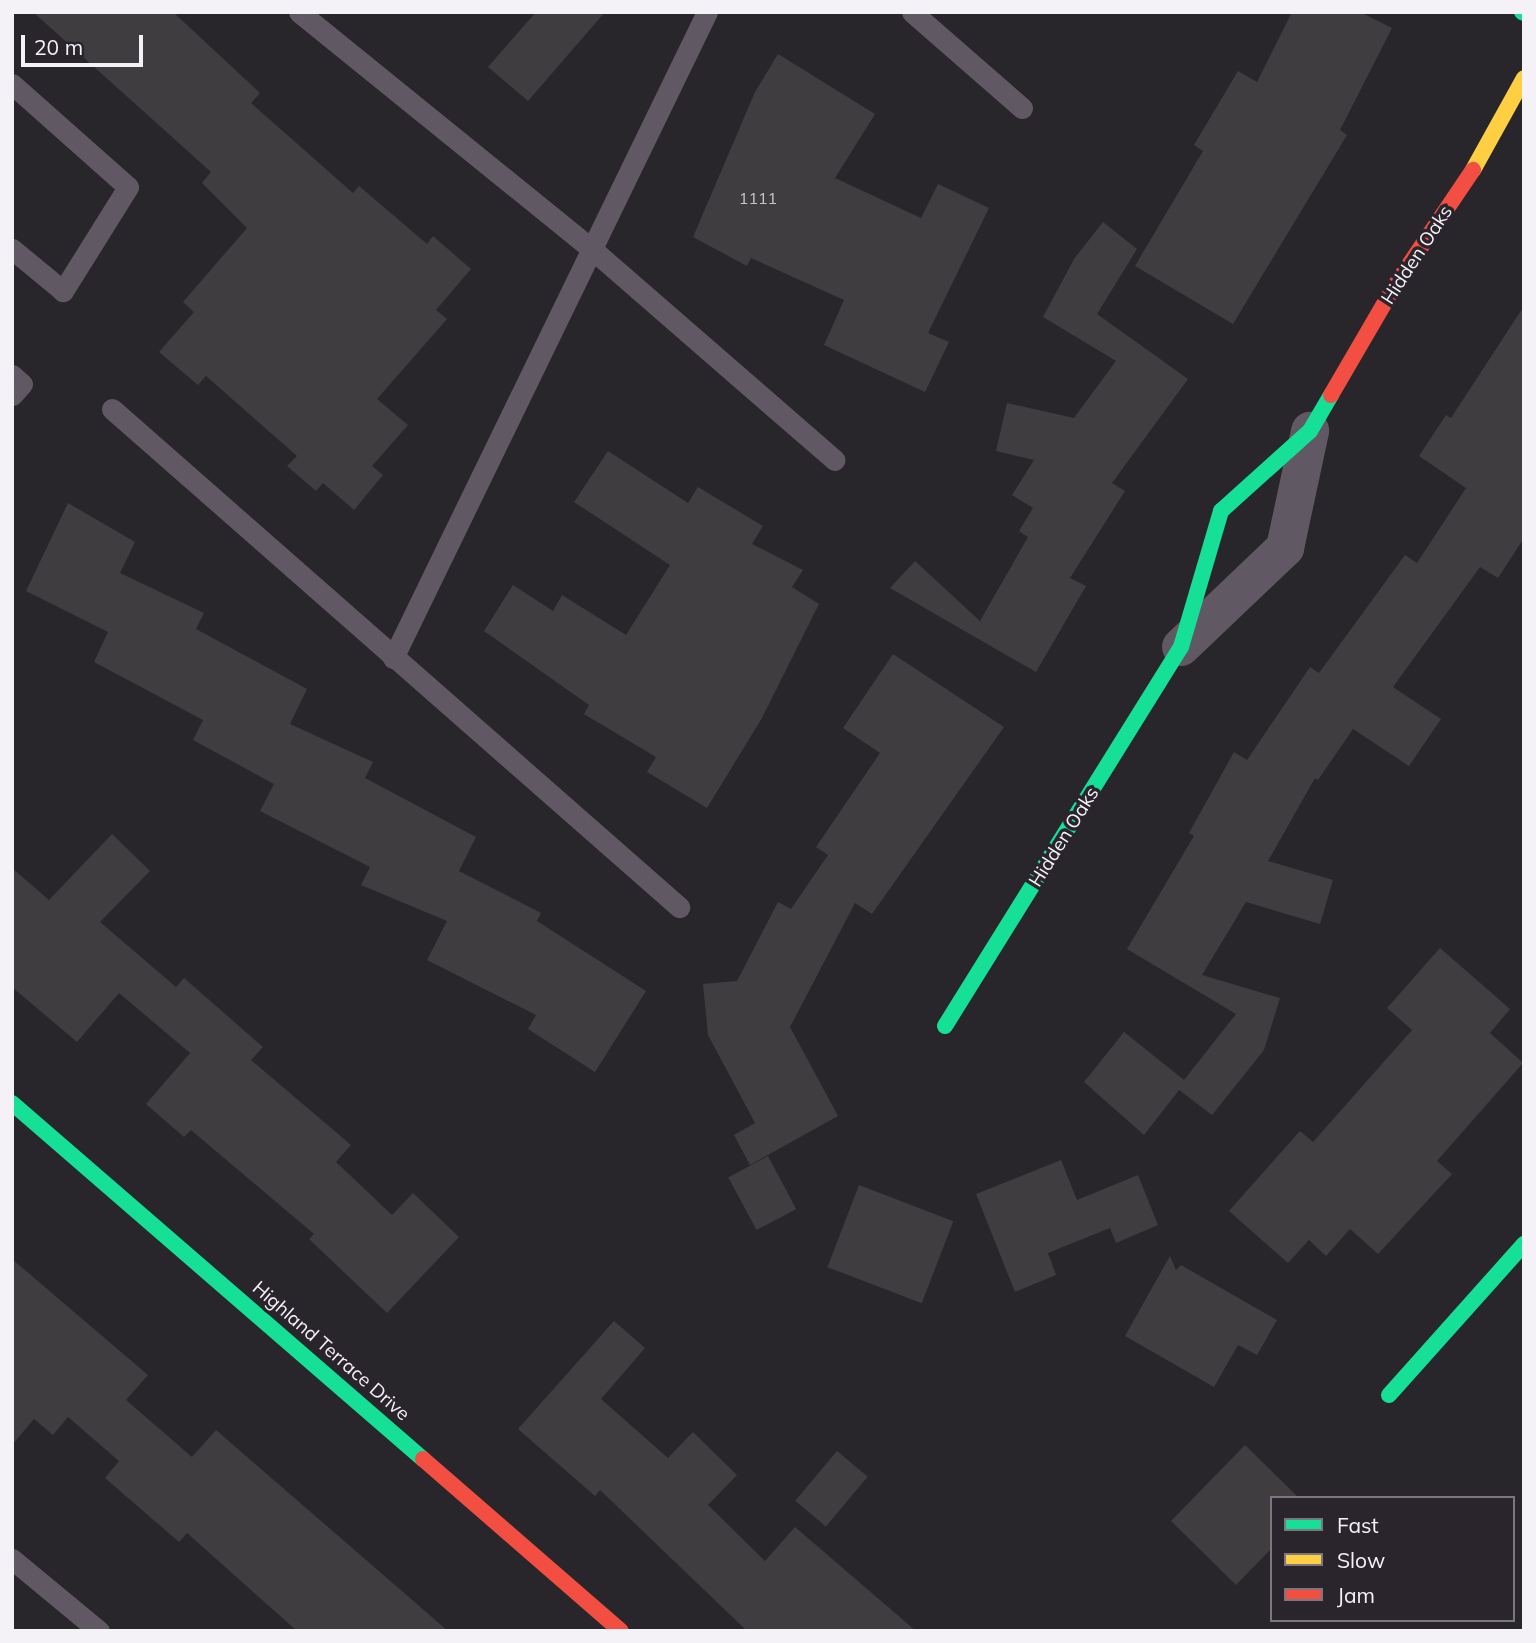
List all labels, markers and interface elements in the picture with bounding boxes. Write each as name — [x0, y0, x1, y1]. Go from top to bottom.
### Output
scale bar — [24, 21, 147, 65]
text: 20 m — [34, 34, 83, 60]
house number: 1111 — [739, 188, 777, 208]
street label: Hidden Oaks — [1377, 201, 1457, 309]
street label: Hidden Oaks — [1024, 783, 1104, 891]
street label: Highland Terrace Drive — [248, 1276, 414, 1426]
legend — [1270, 1496, 1515, 1622]
text: Fast — [1337, 1512, 1379, 1538]
text: Slow — [1337, 1547, 1385, 1573]
text: Jam — [1337, 1582, 1375, 1608]

